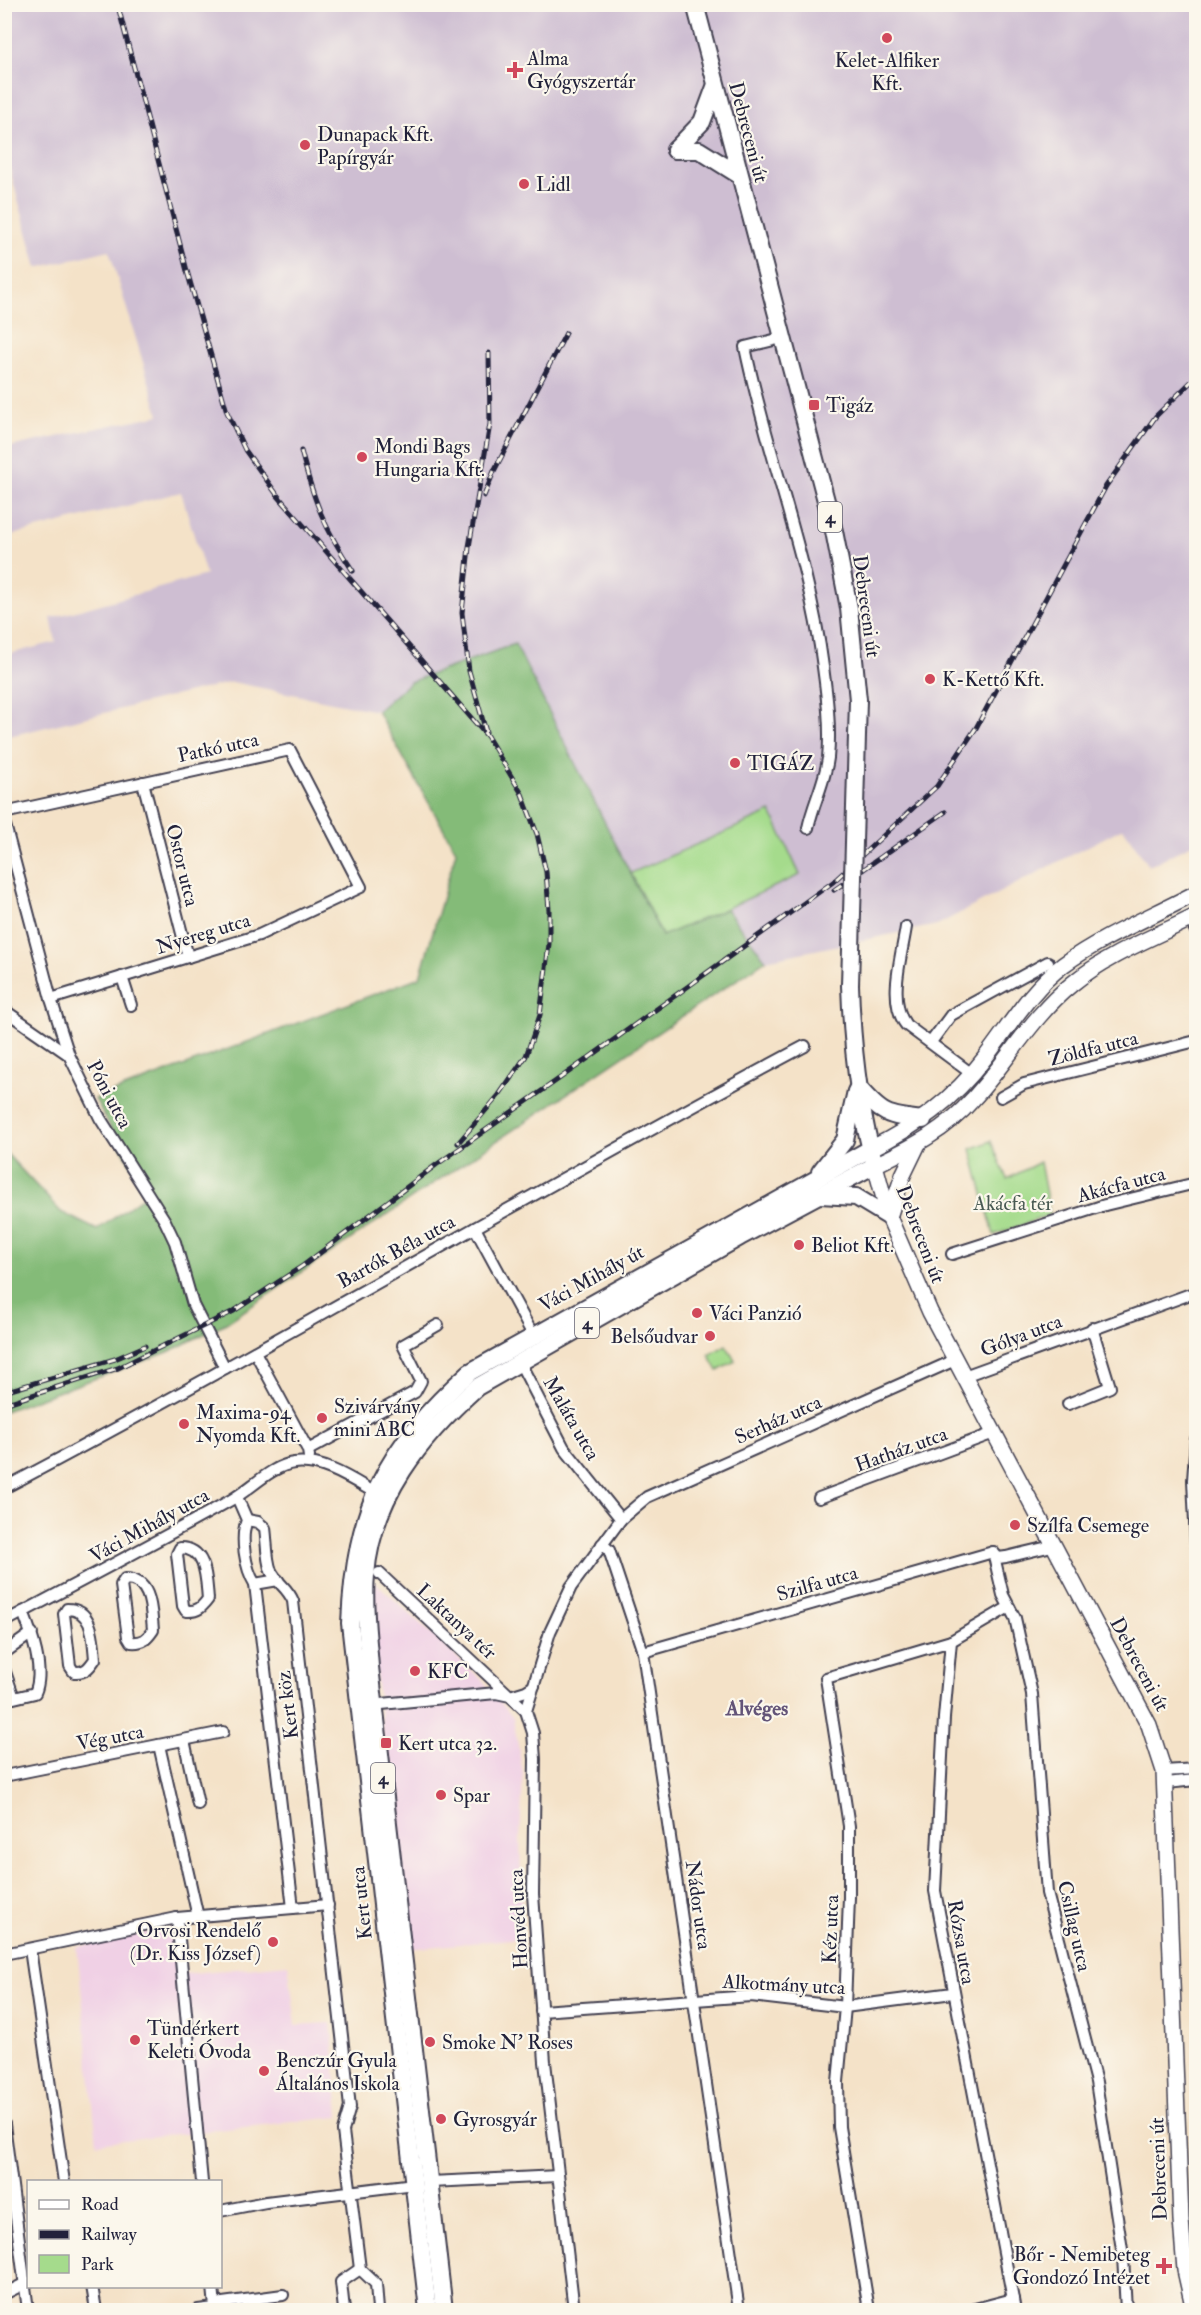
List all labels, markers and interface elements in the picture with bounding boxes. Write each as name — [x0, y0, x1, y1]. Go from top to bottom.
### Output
marker: Kelet-Alfiker Kft. — [880, 31, 894, 45]
place label: Alma Gyógyszertár — [526, 46, 636, 94]
place label: Kelet-Alfiker Kft. — [835, 48, 940, 96]
marker: Alma Gyógyszertár — [508, 63, 522, 77]
street label: Debreceni út — [723, 79, 774, 186]
place label: Dunapack Kft. Papírgyár — [317, 122, 433, 171]
marker: Dunapack Kft. Papírgyár — [298, 138, 312, 152]
place label: Lidl — [536, 172, 571, 197]
marker: Lidl — [517, 177, 531, 191]
place label: Tigáz — [826, 393, 874, 418]
marker: Tigáz — [807, 398, 821, 412]
place label: Mondi Bags Hungaria Kft. — [374, 434, 485, 482]
marker: Mondi Bags Hungaria Kft. — [355, 450, 369, 464]
road number: 4 — [818, 502, 842, 532]
street label: Debreceni út — [847, 553, 886, 659]
place label: K-Kettő Kft. — [942, 667, 1044, 692]
marker: K-Kettő Kft. — [923, 672, 937, 686]
street label: Patkó utca — [175, 727, 262, 768]
place label: TIGÁZ — [747, 750, 814, 776]
marker: TIGÁZ — [728, 756, 742, 770]
street label: Ostor utca — [160, 821, 205, 910]
street label: Nyereg utca — [153, 907, 254, 960]
street label: Zöldfa utca — [1046, 1025, 1141, 1072]
street label: Póni utca — [81, 1056, 138, 1133]
street label: Akácfa utca — [1073, 1161, 1169, 1209]
street label: Debreceni út — [890, 1182, 951, 1287]
park label: Akácfa tér — [972, 1191, 1053, 1216]
street label: Bartók Béla utca — [333, 1208, 460, 1294]
place label: Beliot Kft. — [811, 1233, 894, 1258]
marker: Beliot Kft. — [792, 1238, 806, 1252]
street label: Váci Mihály út — [534, 1239, 649, 1318]
place label: Váci Panzió — [709, 1301, 802, 1326]
marker: Váci Panzió — [690, 1306, 704, 1320]
road number: 4 — [575, 1308, 599, 1338]
street label: Gólya utca — [977, 1308, 1066, 1362]
place label: Belsőudvar — [611, 1324, 699, 1349]
marker: Belsőudvar — [703, 1329, 717, 1343]
street label: Maláta utca — [538, 1372, 606, 1465]
street label: Serház utca — [731, 1389, 826, 1450]
place label: Szivárvány mini ABC — [334, 1394, 421, 1442]
place label: Maxima-94 Nyomda Kft. — [196, 1400, 300, 1448]
marker: Szivárvány mini ABC — [315, 1411, 329, 1425]
marker: Maxima-94 Nyomda Kft. — [177, 1417, 191, 1431]
street label: Hatház utca — [851, 1421, 952, 1478]
street label: Váci Mihály utca — [85, 1482, 214, 1569]
place label: Szílfa Csemege — [1027, 1513, 1149, 1538]
marker: Szílfa Csemege — [1008, 1518, 1022, 1532]
street label: Szilfa utca — [774, 1560, 861, 1607]
street label: Laktanya tér — [411, 1578, 502, 1665]
street label: Debreceni út — [1104, 1613, 1175, 1716]
place label: KFC — [427, 1659, 468, 1684]
marker: KFC — [408, 1664, 422, 1678]
street label: Kert köz — [271, 1669, 304, 1741]
district label: Alvéges — [725, 1695, 788, 1722]
street label: Vég utca — [74, 1719, 147, 1756]
place label: Kert utca 32. — [398, 1731, 497, 1756]
marker: Kert utca 32. — [379, 1736, 393, 1750]
road number: 4 — [371, 1763, 395, 1793]
place label: Spar — [453, 1783, 490, 1809]
marker: Spar — [434, 1788, 448, 1802]
street label: Nádor utca — [680, 1859, 717, 1952]
street label: Kert utca — [345, 1864, 378, 1941]
street label: Honvéd utca — [503, 1868, 534, 1969]
street label: Csillag utca — [1052, 1878, 1097, 1975]
street label: Kéz utca — [817, 1893, 844, 1964]
street label: Rózsa utca — [942, 1898, 981, 1987]
place label: Orvosi Rendelő (Dr. Kiss József) — [130, 1918, 261, 1966]
marker: Orvosi Rendelő (Dr. Kiss József) — [266, 1935, 280, 1949]
street label: Alkotmány utca — [721, 1969, 847, 2000]
place label: Tündérkert Keleti Óvoda — [147, 2016, 252, 2064]
place label: Smoke N' Roses — [442, 2030, 573, 2055]
marker: Tündérkert Keleti Óvoda — [128, 2033, 142, 2047]
marker: Smoke N' Roses — [423, 2035, 437, 2049]
place label: Benczúr Gyula Általános Iskola — [275, 2048, 400, 2096]
marker: Benczúr Gyula Általános Iskola — [257, 2064, 271, 2078]
place label: Gyrosgyár — [453, 2107, 537, 2132]
marker: Gyrosgyár — [434, 2112, 448, 2126]
street label: Debreceni út — [1144, 2116, 1173, 2221]
legend — [27, 2180, 222, 2288]
text: Road — [81, 2193, 119, 2216]
text: Railway — [81, 2223, 138, 2246]
place label: Bőr - Nemibeteg Gondozó Intézet — [1013, 2242, 1151, 2290]
text: Park — [81, 2253, 114, 2276]
marker: Bőr - Nemibeteg Gondozó Intézet — [1155, 2257, 1173, 2275]

